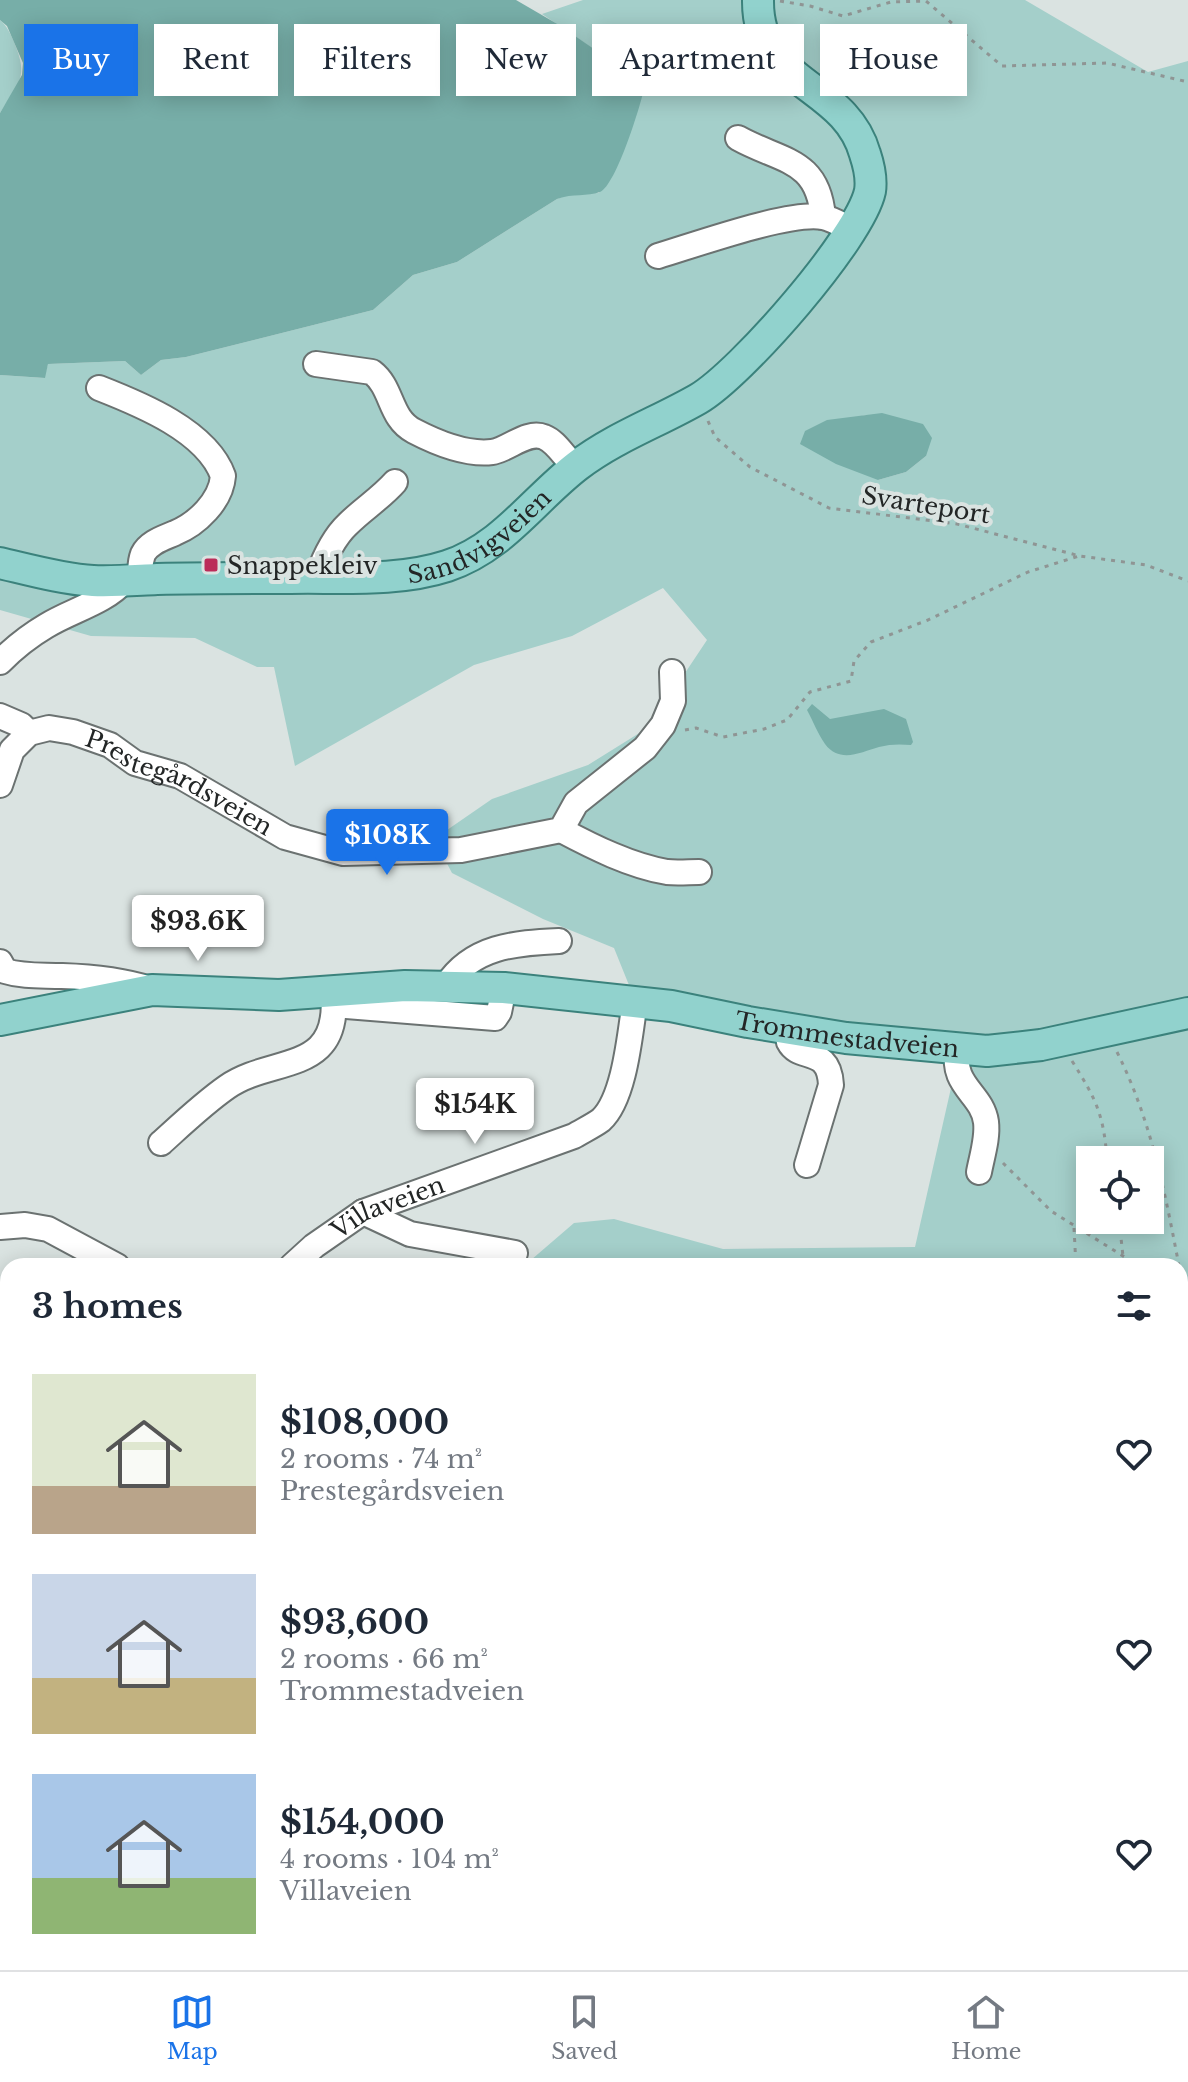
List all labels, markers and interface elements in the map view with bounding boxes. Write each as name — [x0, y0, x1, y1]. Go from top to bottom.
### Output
chip: Buy — [24, 24, 138, 96]
chip: Rent — [154, 24, 278, 96]
chip: Filters — [294, 24, 440, 96]
chip: New — [456, 24, 576, 96]
chip: Apartment — [592, 24, 804, 96]
chip: House — [820, 24, 967, 96]
street label: Svarteport — [860, 481, 992, 529]
street label: Sandvigveien — [405, 483, 556, 589]
place label: Snappekleiv — [227, 551, 378, 580]
marker: Snappekleiv — [202, 556, 220, 574]
street label: Prestegårdsveien — [82, 723, 278, 841]
pin: $108K — [331, 809, 443, 877]
text: $108K — [344, 819, 430, 851]
pin: $93.6K — [133, 895, 263, 963]
text: $93.6K — [150, 905, 246, 937]
street label: Trommestadveien — [733, 1005, 960, 1063]
pin: $154K — [419, 1078, 531, 1146]
text: $154K — [434, 1088, 516, 1120]
map controls — [1076, 1146, 1164, 1234]
button: locate — [1076, 1146, 1164, 1234]
street label: Villaveien — [324, 1169, 448, 1245]
icon: filters — [1112, 1284, 1156, 1328]
text: 3 homes — [32, 1285, 183, 1327]
text: $108,000 — [280, 1401, 449, 1443]
icon: home — [96, 1406, 192, 1502]
icon: heart — [1112, 1432, 1156, 1476]
text: 2 rooms · 74 m² — [280, 1443, 482, 1475]
text: Prestegårdsveien — [280, 1475, 504, 1507]
text: $93,600 — [280, 1601, 429, 1643]
icon: home — [96, 1606, 192, 1702]
icon: heart — [1112, 1632, 1156, 1676]
text: 2 rooms · 66 m² — [280, 1643, 488, 1675]
text: Trommestadveien — [280, 1675, 524, 1707]
text: $154,000 — [280, 1801, 445, 1843]
icon: home — [96, 1806, 192, 1902]
icon: heart — [1112, 1832, 1156, 1876]
text: 4 rooms · 104 m² — [280, 1843, 499, 1875]
text: Villaveien — [280, 1875, 412, 1907]
tab: Map — [167, 1990, 218, 2065]
tab: Saved — [551, 1990, 618, 2065]
tab: Home — [951, 1990, 1021, 2065]

